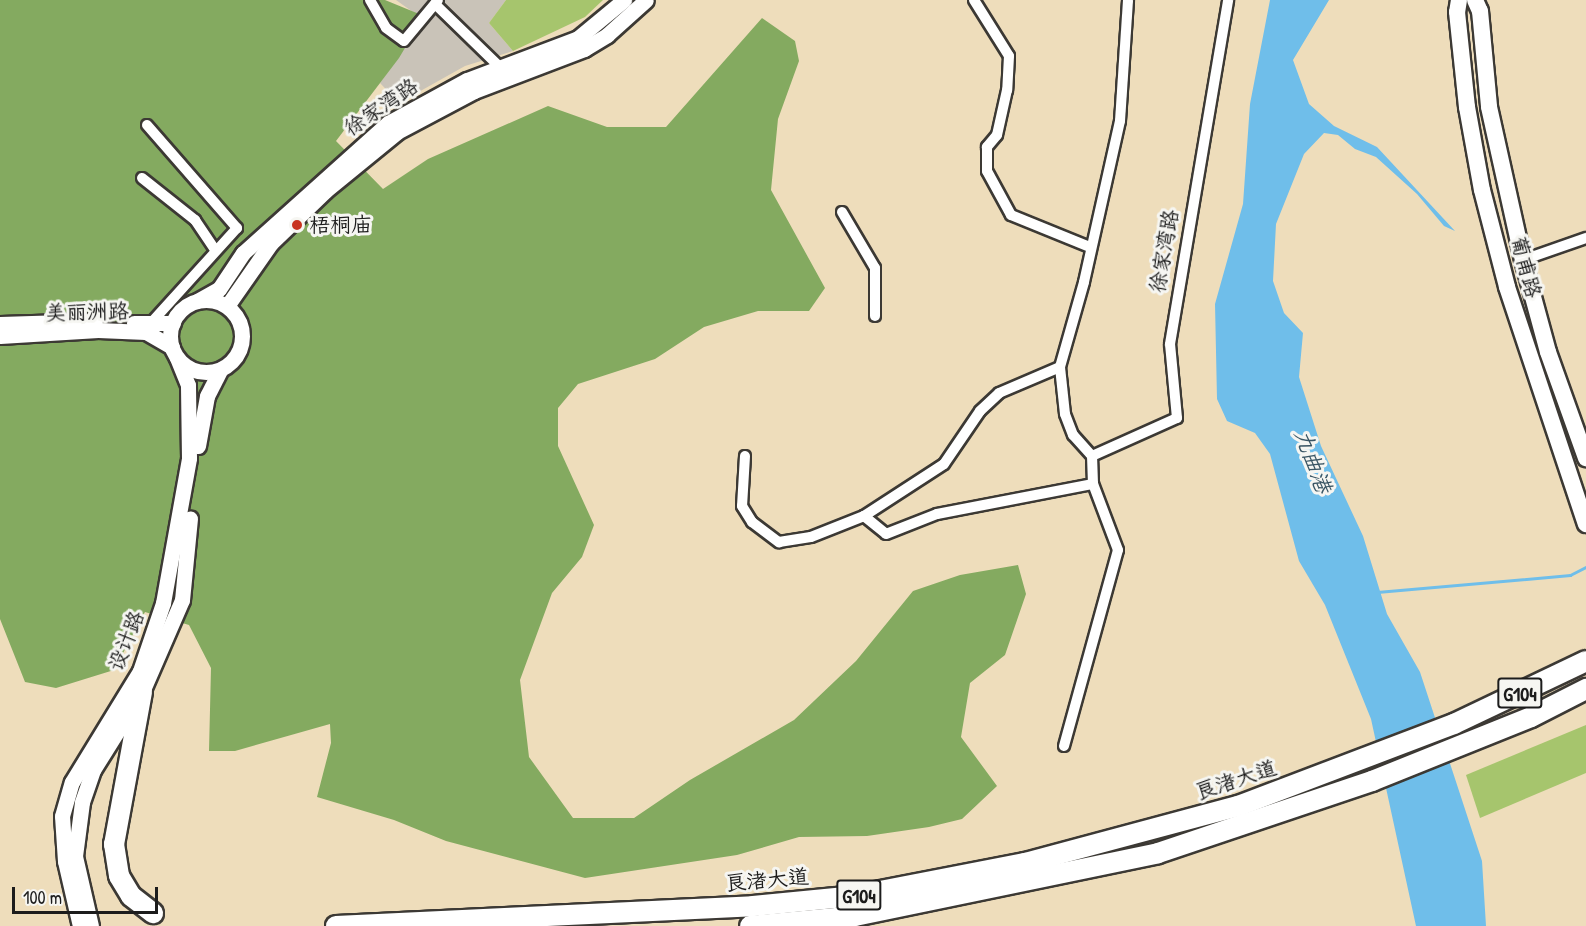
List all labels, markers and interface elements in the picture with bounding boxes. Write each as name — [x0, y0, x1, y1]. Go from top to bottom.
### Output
street label: 徐家湾路 — [339, 73, 423, 141]
street label: 徐家湾路 — [1144, 207, 1184, 295]
place label: 梧桐庙 — [309, 212, 372, 238]
marker: 梧桐庙 — [290, 218, 304, 232]
street label: 葡甫路 — [1506, 233, 1546, 301]
street label: 美丽洲路 — [45, 299, 129, 325]
water label: 九曲港 — [1289, 425, 1337, 497]
street label: 设计路 — [103, 607, 149, 675]
road number: G104 — [1496, 676, 1544, 710]
street label: 良渚大道 — [1192, 755, 1280, 805]
street label: 良渚大道 — [724, 864, 810, 896]
scale bar — [15, 875, 160, 913]
road number: G104 — [835, 878, 883, 912]
text: 100 m — [23, 885, 62, 910]

